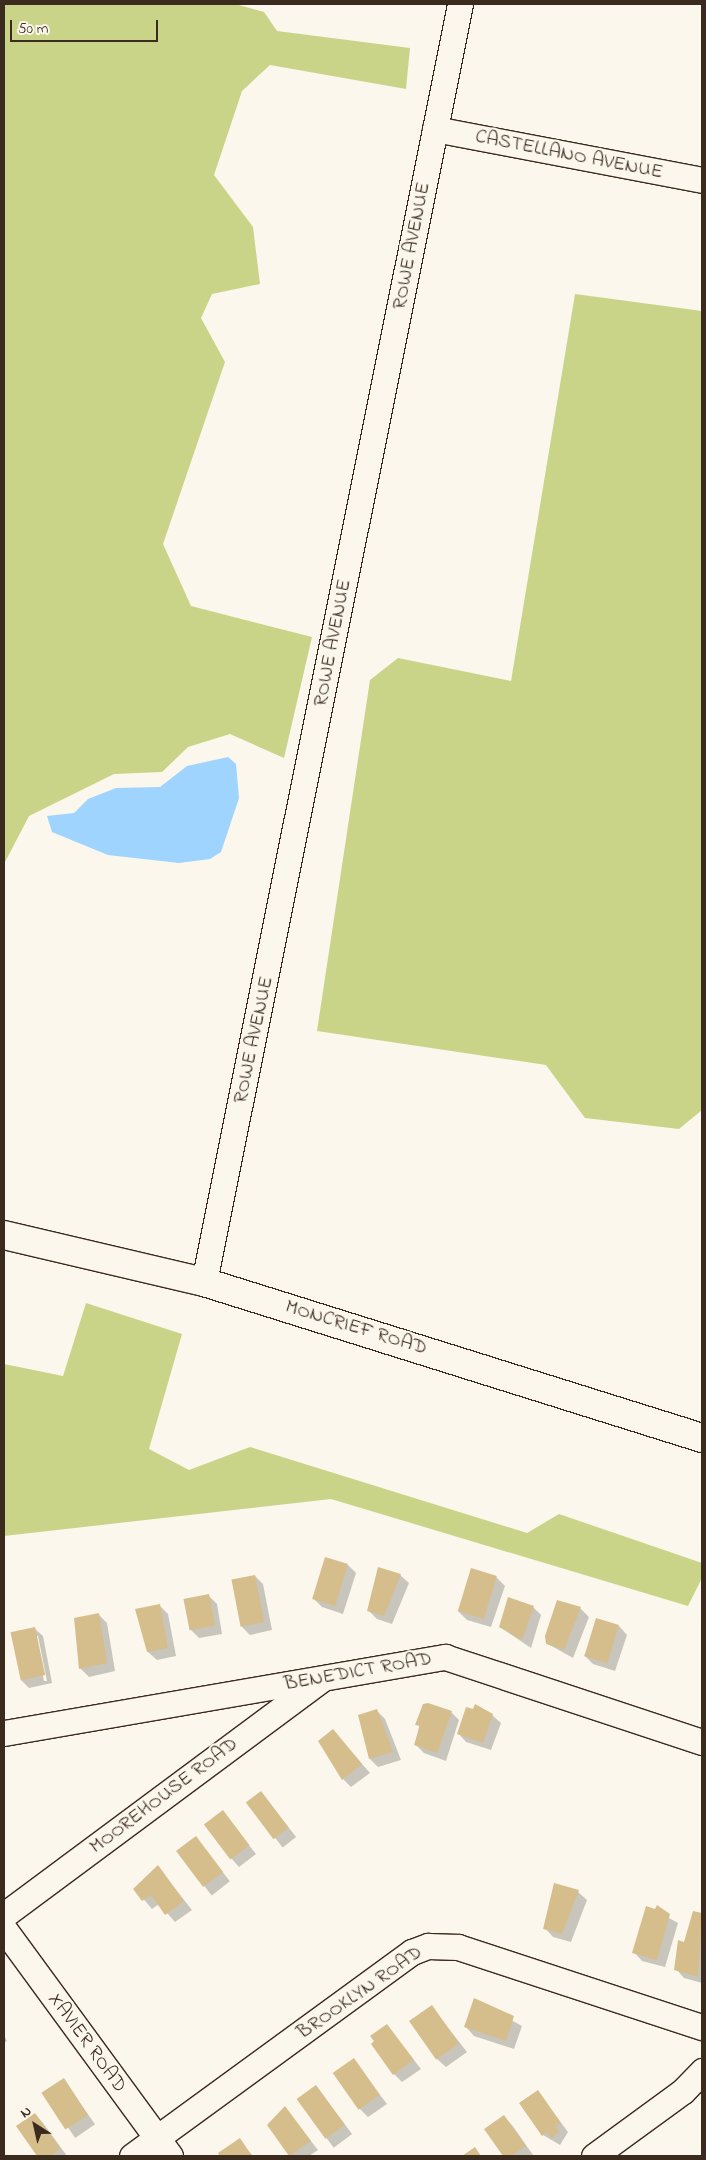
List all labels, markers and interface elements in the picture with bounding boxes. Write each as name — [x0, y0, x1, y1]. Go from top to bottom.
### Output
scale bar — [12, 10, 160, 42]
text: 50 m — [18, 18, 48, 40]
street label: CASTELLANO AVENUE — [473, 125, 665, 185]
street label: ROWE AVENUE — [388, 180, 436, 312]
street label: ROWE AVENUE — [309, 577, 357, 709]
street label: ROWE AVENUE — [229, 974, 279, 1106]
street label: MONCRIEF ROAD — [282, 1295, 430, 1361]
street label: BENEDICT ROAD — [282, 1647, 434, 1697]
street label: MOOREHOUSE ROAD — [85, 1733, 243, 1859]
street label: BROOKLYN ROAD — [293, 1941, 427, 2045]
street label: XAVIER ROAD — [43, 1988, 131, 2098]
north arrow — [10, 2100, 60, 2150]
text: N — [16, 2101, 36, 2124]

